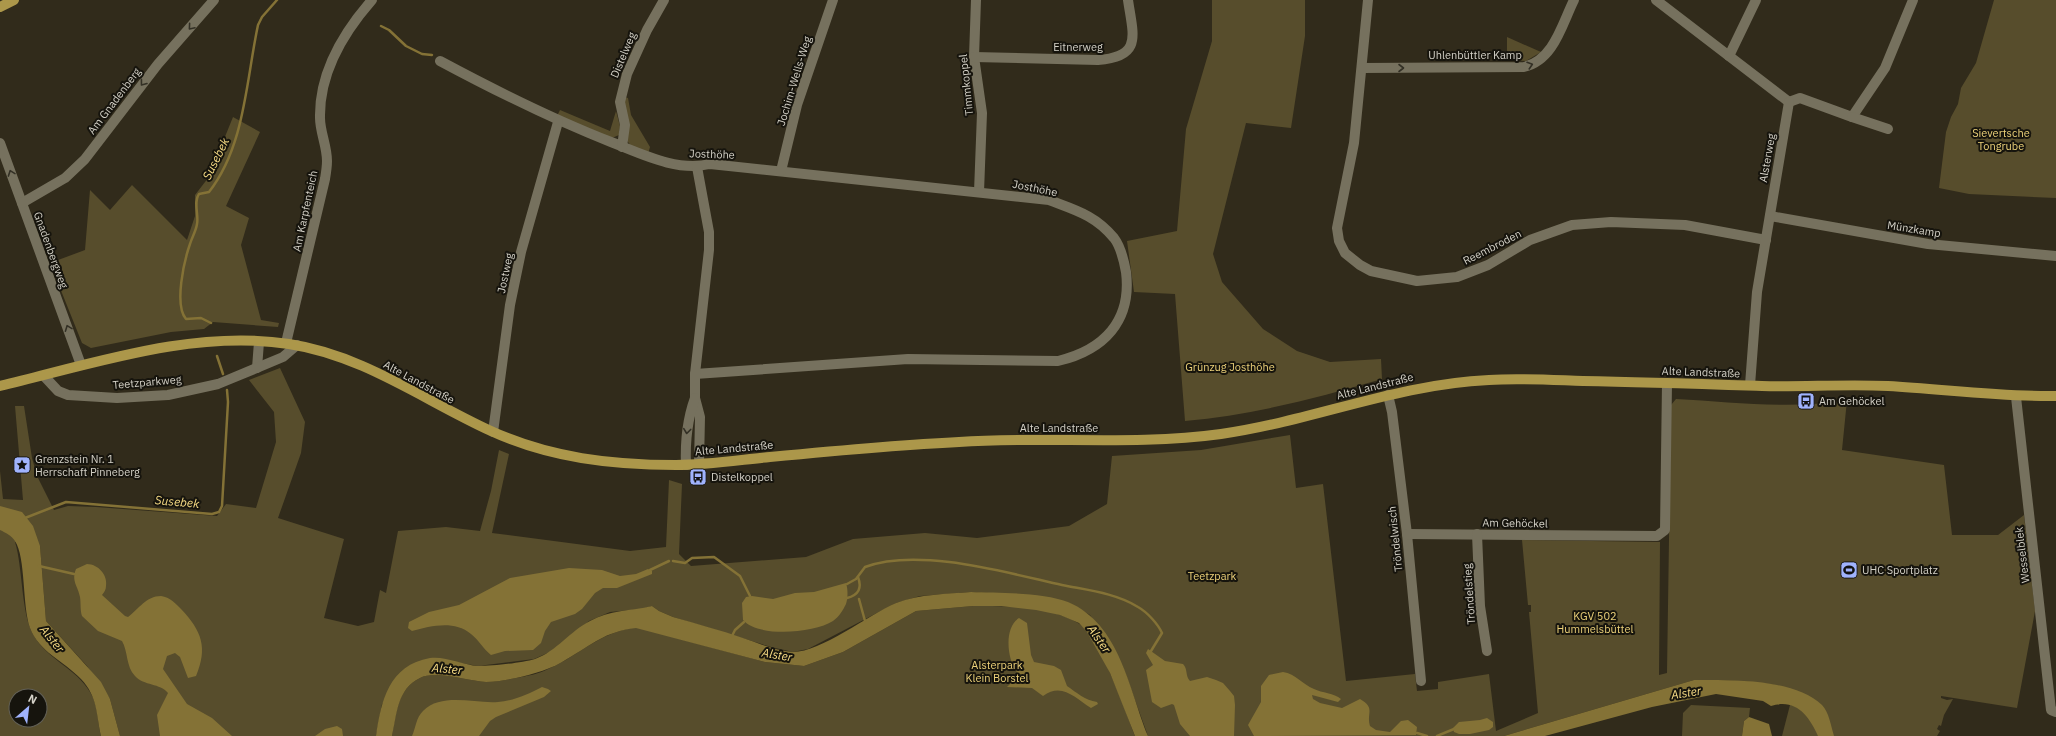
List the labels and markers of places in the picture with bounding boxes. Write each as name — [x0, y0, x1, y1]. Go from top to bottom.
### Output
bus stop icon: Am Gehöckel — [1796, 391, 1816, 411]
place label: Am Gehöckel — [1819, 394, 1885, 408]
place label: Grenzstein Nr. 1 Herrschaft Pinneberg — [35, 452, 140, 479]
place icon: Grenzstein Nr. 1 Herrschaft Pinneberg — [12, 455, 32, 475]
bus stop icon: Distelkoppel — [688, 467, 708, 487]
place label: Distelkoppel — [711, 470, 773, 484]
sports icon: UHC Sportplatz — [1839, 560, 1859, 580]
place label: UHC Sportplatz — [1862, 563, 1938, 577]

